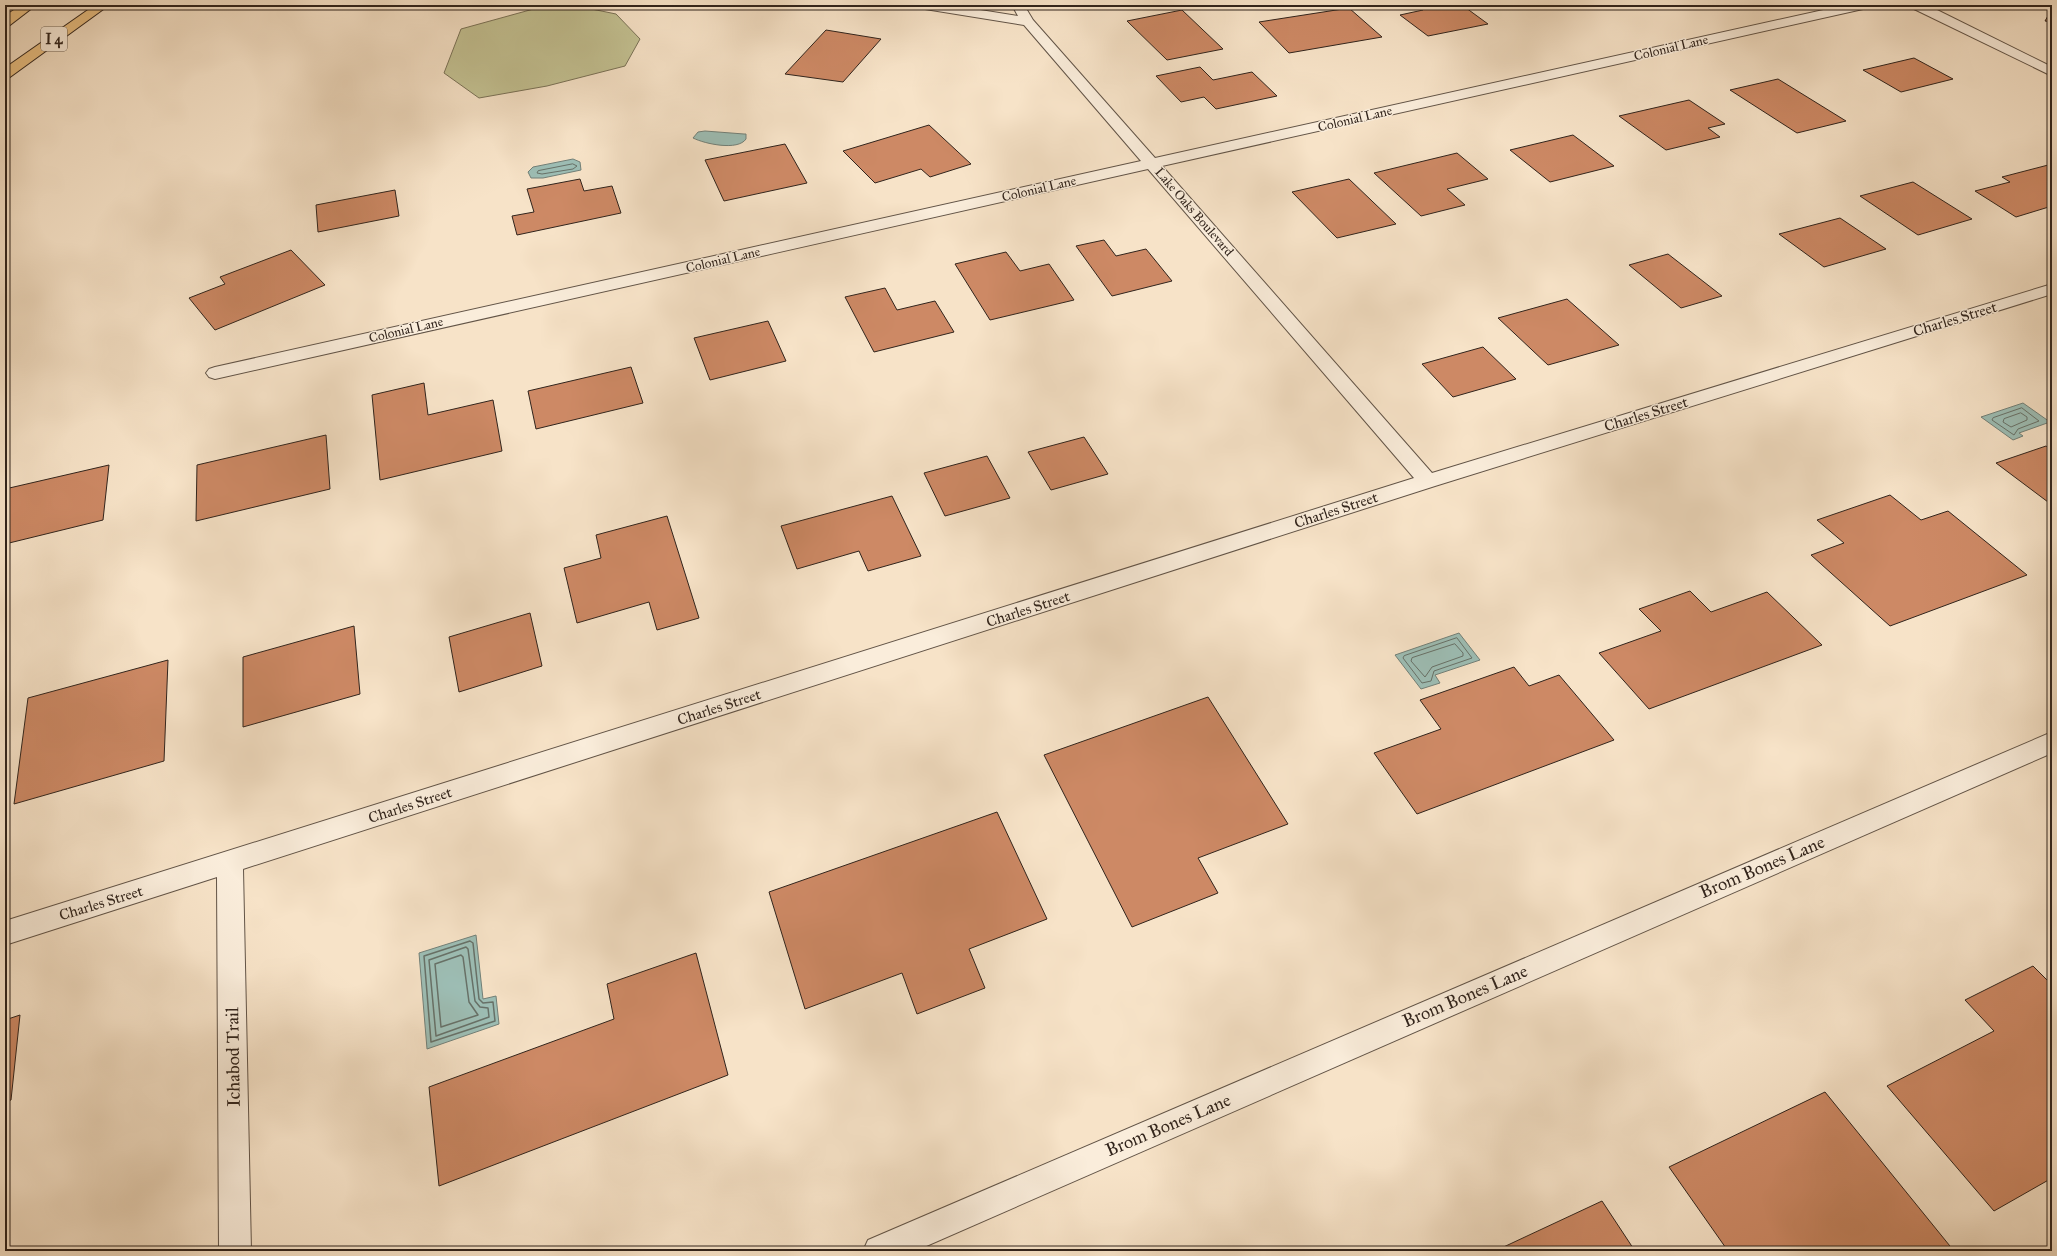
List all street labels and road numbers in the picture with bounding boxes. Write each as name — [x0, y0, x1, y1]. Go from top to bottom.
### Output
road number: I 4 — [41, 27, 67, 51]
street label: Colonial Lane — [1632, 32, 1710, 64]
street label: Colonial Lane — [1316, 103, 1394, 135]
street label: Lake Oaks Boulevard — [1151, 164, 1237, 260]
street label: Colonial Lane — [1000, 173, 1078, 205]
street label: Colonial Lane — [684, 244, 762, 276]
street label: Charles Street — [1911, 298, 2000, 340]
street label: Colonial Lane — [367, 314, 445, 346]
street label: Charles Street — [1602, 393, 1691, 435]
street label: Charles Street — [1292, 488, 1381, 532]
street label: Charles Street — [984, 587, 1073, 631]
street label: Charles Street — [675, 685, 764, 729]
street label: Charles Street — [366, 783, 455, 827]
street label: Brom Bones Lane — [1696, 831, 1828, 903]
street label: Charles Street — [57, 882, 146, 924]
street label: Brom Bones Lane — [1399, 960, 1531, 1032]
street label: Ichabod Trail — [221, 1007, 245, 1107]
street label: Brom Bones Lane — [1102, 1089, 1234, 1161]

